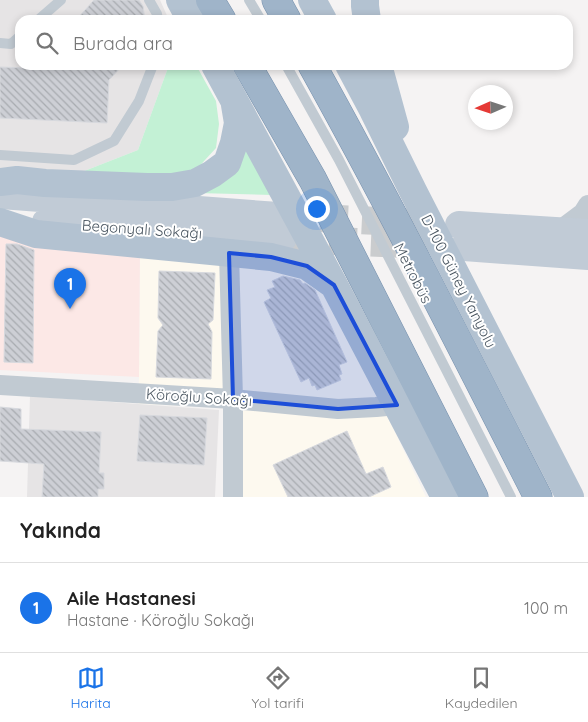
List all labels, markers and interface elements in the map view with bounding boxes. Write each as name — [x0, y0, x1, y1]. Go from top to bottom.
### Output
search box — [15, 15, 573, 70]
icon: search — [33, 29, 61, 57]
text: Burada ara — [73, 31, 173, 55]
north arrow — [468, 85, 513, 130]
your location — [304, 196, 330, 222]
street label: D-100 Güney Yanyolu — [417, 211, 501, 351]
street label: Begonyalı Sokağı — [81, 215, 203, 243]
street label: Metrobüs — [390, 240, 436, 306]
pin: 1 — [54, 268, 86, 309]
street label: Köroğlu Sokağı — [145, 384, 253, 410]
text: Yakında — [20, 517, 101, 543]
text: Aile Hastanesi — [67, 586, 196, 610]
text: 1 — [33, 598, 39, 618]
text: 100 m — [524, 598, 568, 618]
text: Hastane · Köroğlu Sokağı — [67, 610, 254, 630]
tab: Harita — [70, 664, 111, 712]
tab: Yol tarifi — [252, 664, 304, 712]
tab: Kaydedilen — [445, 664, 518, 712]

